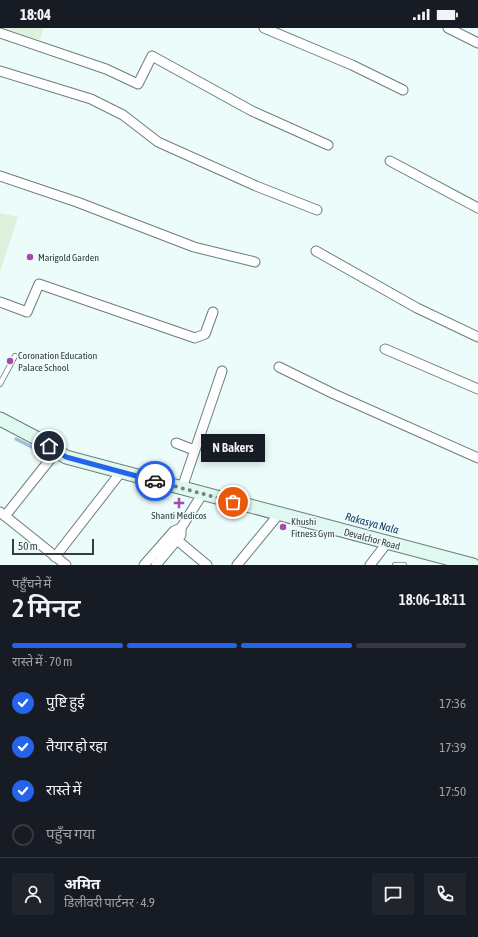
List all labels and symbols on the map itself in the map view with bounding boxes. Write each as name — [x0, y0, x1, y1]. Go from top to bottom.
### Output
marker: Marigold Garden — [25, 252, 35, 262]
place label: Marigold Garden — [38, 252, 99, 263]
place label: Coronation Education Palace School — [18, 350, 98, 373]
marker: Coronation Education Palace School — [5, 356, 15, 366]
pin — [32, 429, 66, 463]
callout: N Bakers — [201, 434, 265, 462]
courier — [135, 461, 175, 501]
pin — [216, 485, 250, 519]
marker: Shanti Medicos — [174, 498, 184, 508]
place label: Shanti Medicos — [151, 510, 207, 521]
water label: Rakasya Nala — [344, 510, 400, 536]
place label: Khushi Fitness Gym — [291, 516, 335, 539]
marker: Khushi Fitness Gym — [278, 522, 288, 532]
street label: Devalchor Road — [343, 526, 402, 552]
scale bar — [12, 537, 94, 556]

